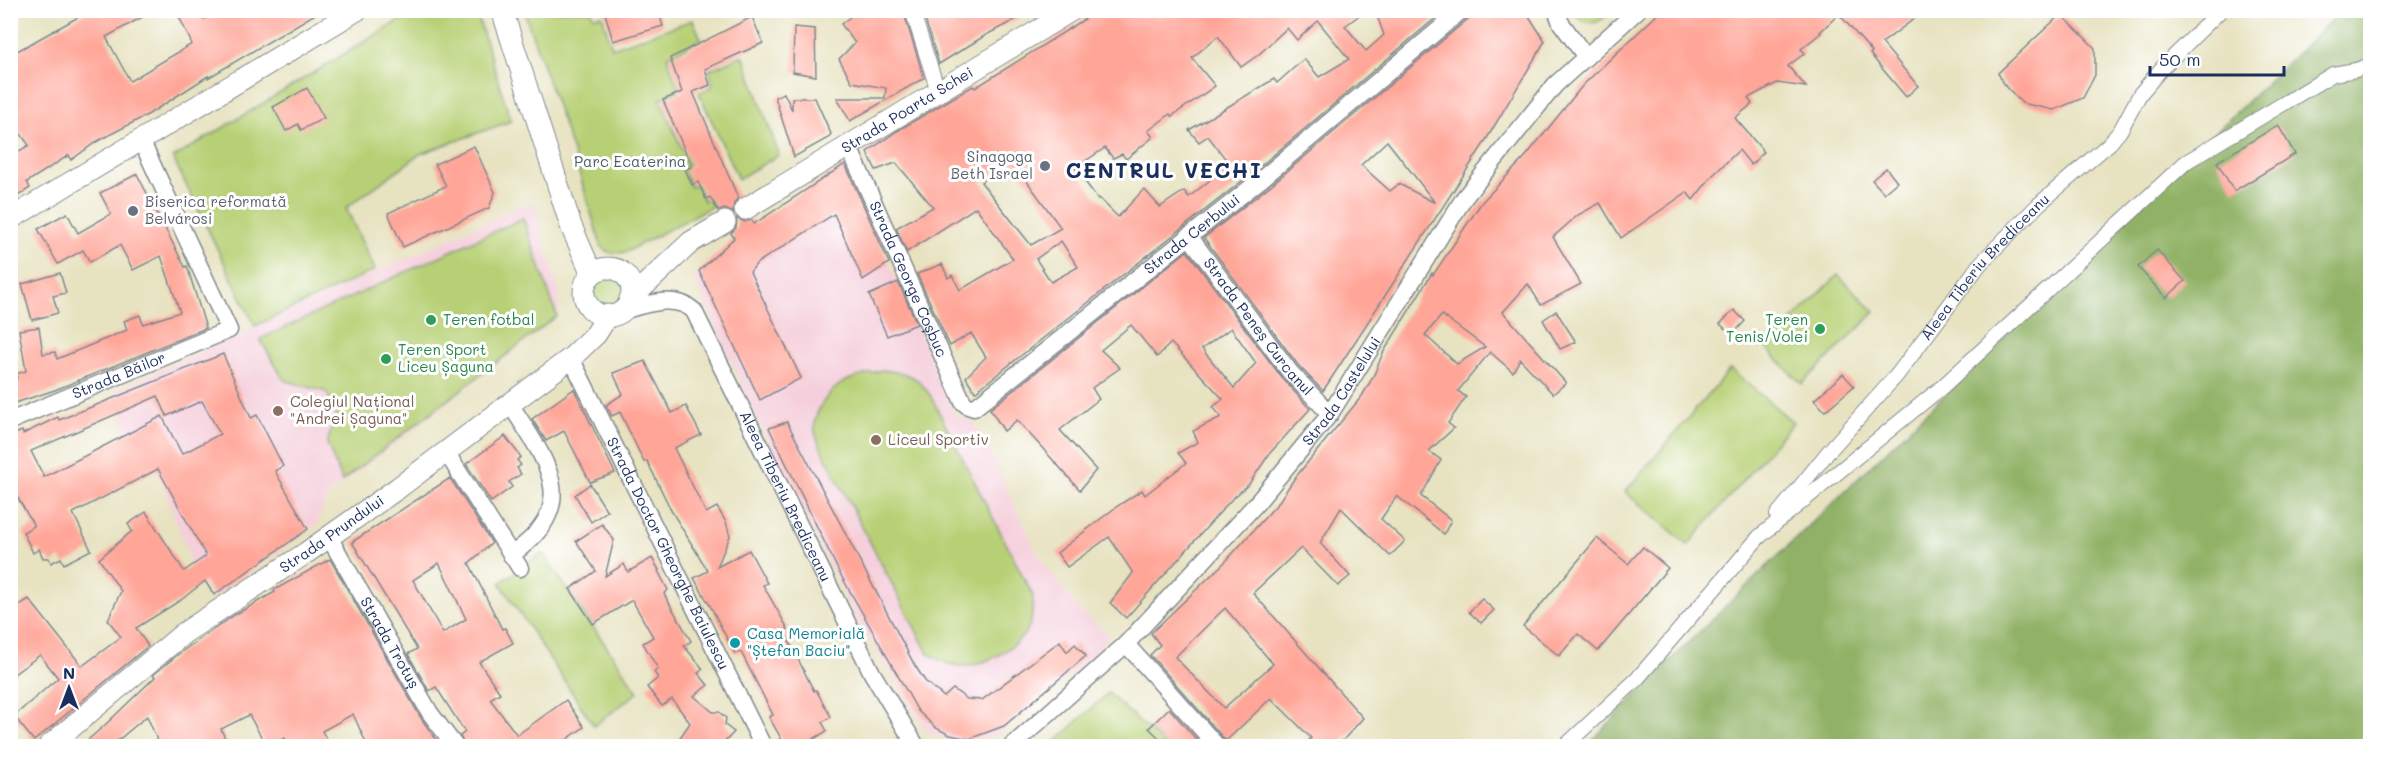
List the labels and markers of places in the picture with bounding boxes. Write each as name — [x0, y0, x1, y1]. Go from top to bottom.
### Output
place label: Sinagoga Beth Israel — [951, 146, 1033, 183]
marker: Sinagoga Beth Israel — [1038, 159, 1052, 173]
place label: Biserica reformată Belvárosi — [145, 191, 287, 228]
marker: Biserica reformată Belvárosi — [126, 204, 140, 218]
place label: Teren fotbal — [443, 309, 535, 329]
place label: Teren Tenis/Volei — [1726, 309, 1808, 346]
marker: Teren fotbal — [424, 313, 438, 327]
marker: Teren Tenis/Volei — [1813, 322, 1827, 336]
place label: Teren Sport Liceu Șaguna — [398, 339, 494, 377]
marker: Teren Sport Liceu Șaguna — [379, 352, 393, 366]
place label: Colegiul Național "Andrei Șaguna" — [290, 391, 415, 429]
marker: Colegiul Național "Andrei Șaguna" — [271, 404, 285, 418]
place label: Liceul Sportiv — [888, 429, 989, 449]
marker: Liceul Sportiv — [869, 433, 883, 447]
place label: Casa Memorială "Ștefan Baciu" — [747, 623, 865, 661]
marker: Casa Memorială "Ștefan Baciu" — [728, 636, 742, 650]

